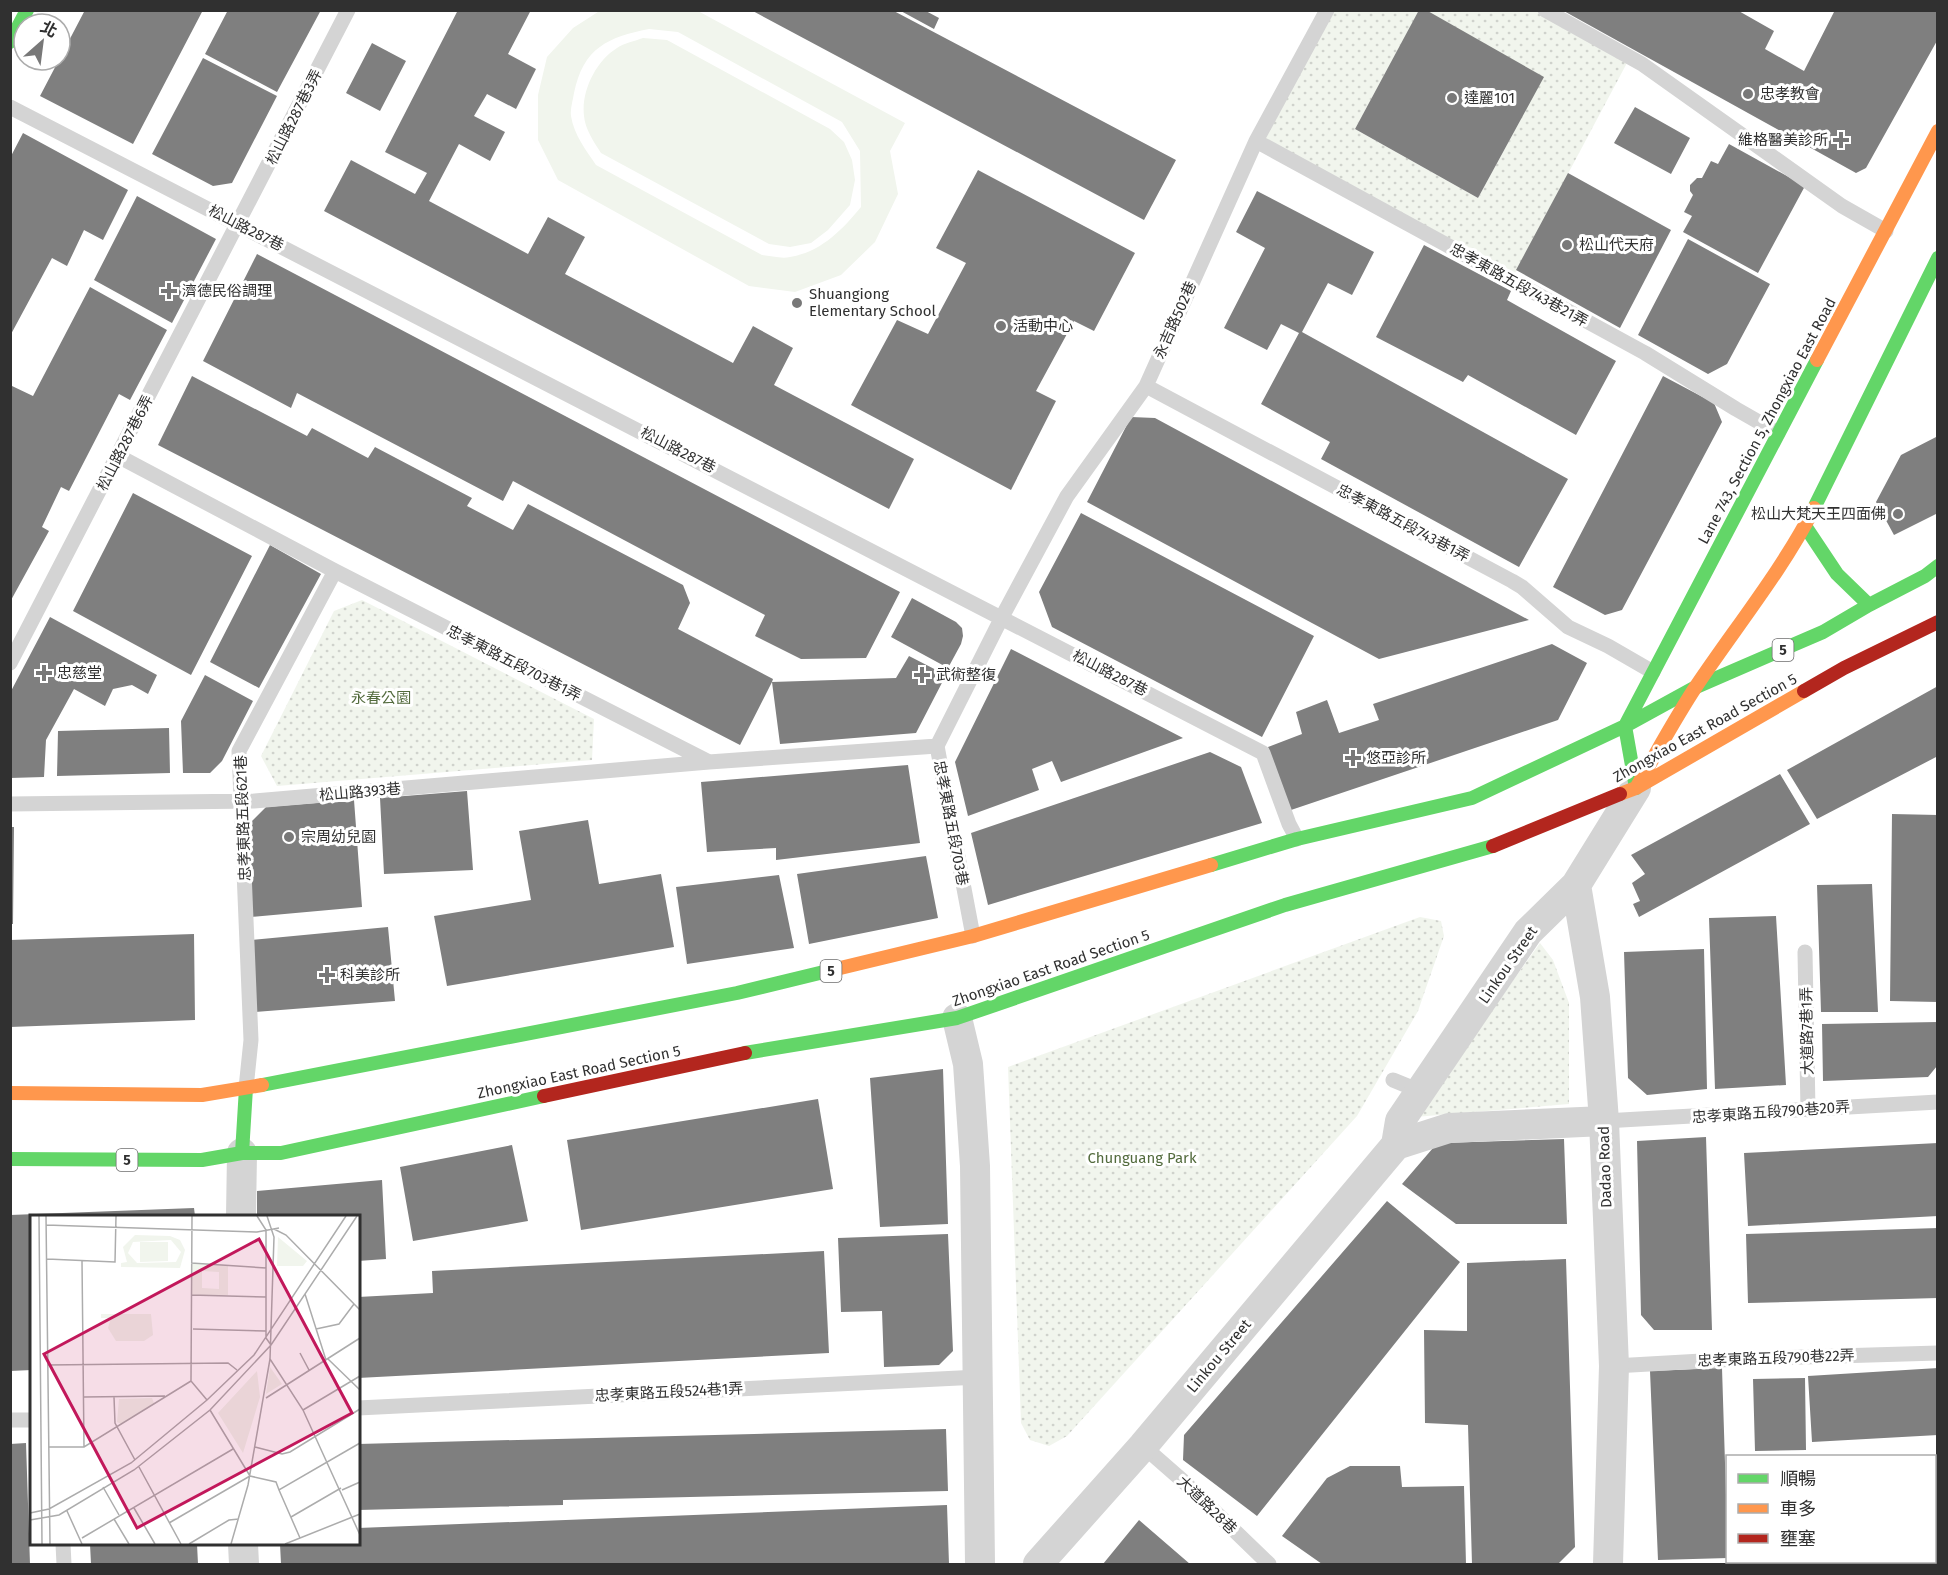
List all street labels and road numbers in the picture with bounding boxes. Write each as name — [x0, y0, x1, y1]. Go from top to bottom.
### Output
street label: 松山路287巷3弄 — [262, 66, 326, 168]
street label: 松山路287巷 — [205, 201, 287, 255]
street label: 忠孝東路五段743巷21弄 — [1447, 240, 1591, 330]
street label: 永吉路502巷 — [1150, 278, 1200, 362]
street label: Lane 743, Section 5, Zhongxiao East Road — [1694, 295, 1840, 547]
street label: 松山路287巷6弄 — [93, 392, 157, 494]
street label: 松山路287巷 — [637, 423, 719, 477]
street label: 忠孝東路五段743巷1弄 — [1334, 480, 1472, 566]
street label: 忠孝東路五段703巷1弄 — [444, 621, 584, 705]
road number: 5 — [1772, 639, 1794, 661]
street label: 松山路287巷 — [1069, 646, 1151, 700]
street label: Zhongxiao East Road Section 5 — [1610, 670, 1800, 786]
street label: 忠孝東路五段621巷 — [232, 755, 254, 881]
street label: 忠孝東路五段703巷 — [930, 759, 972, 887]
street label: 松山路393巷 — [318, 779, 402, 805]
street label: Linkou Street — [1475, 922, 1542, 1007]
street label: Zhongxiao East Road Section 5 — [950, 926, 1152, 1010]
road number: 5 — [820, 960, 842, 982]
street label: 大道路7巷1弄 — [1797, 987, 1817, 1075]
street label: Zhongxiao East Road Section 5 — [476, 1042, 682, 1102]
street label: 忠孝東路五段790巷20弄 — [1691, 1097, 1851, 1127]
street label: Dadao Road — [1595, 1126, 1615, 1208]
road number: 5 — [116, 1149, 138, 1171]
street label: Linkou Street — [1183, 1315, 1255, 1396]
street label: 忠孝東路五段790巷22弄 — [1697, 1346, 1855, 1370]
street label: 忠孝東路五段524巷1弄 — [594, 1379, 744, 1405]
street label: 大道路28巷 — [1174, 1472, 1240, 1538]

